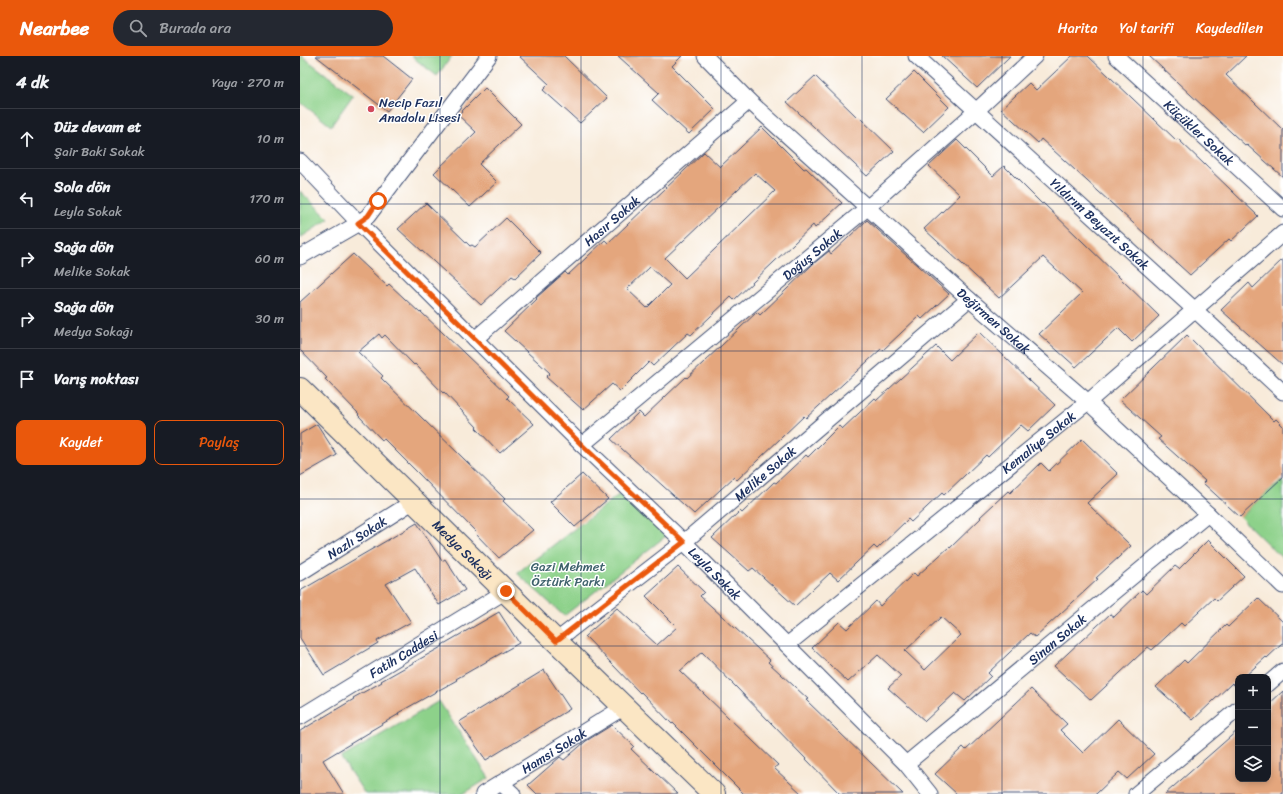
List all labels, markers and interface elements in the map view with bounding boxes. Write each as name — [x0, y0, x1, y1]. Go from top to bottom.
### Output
search box — [113, 10, 393, 46]
text: Nearbee — [20, 12, 89, 45]
text: Burada ara — [159, 15, 231, 41]
text: Harita — [1058, 16, 1098, 41]
text: Yol tarifi — [1120, 16, 1174, 41]
text: Kaydedilen — [1196, 16, 1263, 41]
icon: search — [127, 17, 149, 39]
text: 4 dk — [16, 67, 49, 97]
text: Yaya · 270 m — [212, 71, 284, 94]
place label: Necip Fazıl Anadolu Lisesi — [378, 91, 461, 129]
street label: Küçükler Sokak — [1159, 94, 1240, 171]
marker: Necip Fazıl Anadolu Lisesi — [366, 104, 376, 114]
text: Düz devam et — [54, 114, 141, 140]
text: 10 m — [257, 127, 284, 150]
icon: ahead — [16, 128, 38, 150]
text: Şair Baki Sokak — [54, 140, 145, 163]
street label: Yıldırım Beyazıt Sokak — [1045, 172, 1156, 276]
text: Sola dön — [54, 174, 110, 200]
text: 170 m — [249, 187, 284, 210]
icon: left — [16, 188, 38, 210]
street label: Hasır Sokak — [578, 189, 645, 252]
route start — [369, 192, 387, 210]
text: Leyla Sokak — [54, 200, 122, 223]
street label: Doğuş Sokak — [777, 222, 847, 286]
text: Sağa dön — [54, 234, 114, 260]
text: 60 m — [255, 247, 284, 270]
icon: right — [16, 248, 38, 270]
text: Melike Sokak — [54, 260, 130, 283]
street label: Değirmen Sokak — [952, 282, 1036, 359]
text: Sağa dön — [54, 294, 114, 320]
text: 30 m — [255, 307, 284, 330]
icon: right — [16, 308, 38, 330]
text: Medya Sokağı — [54, 320, 133, 343]
text: Varış noktası — [54, 366, 139, 392]
icon: arrive — [16, 368, 38, 390]
street label: Kemaliye Sokak — [996, 405, 1081, 479]
button: Kaydet — [16, 420, 146, 465]
button: Paylaş — [154, 420, 284, 465]
street label: Melike Sokak — [728, 440, 801, 507]
street label: Nazlı Sokak — [322, 509, 391, 565]
street label: Medya Sokağı — [427, 514, 500, 586]
street label: Leyla Sokak — [683, 541, 747, 605]
park label: Gazi Mehmet Öztürk Parkı — [531, 555, 605, 593]
route end — [497, 582, 515, 600]
street label: Sinan Sokak — [1022, 608, 1092, 670]
street label: Fatih Caddesi — [364, 624, 443, 684]
map controls — [1235, 674, 1271, 782]
button: + — [1235, 674, 1271, 710]
button: − — [1235, 710, 1271, 746]
street label: Hamsi Sokak — [516, 721, 591, 780]
button: layers — [1235, 746, 1271, 782]

